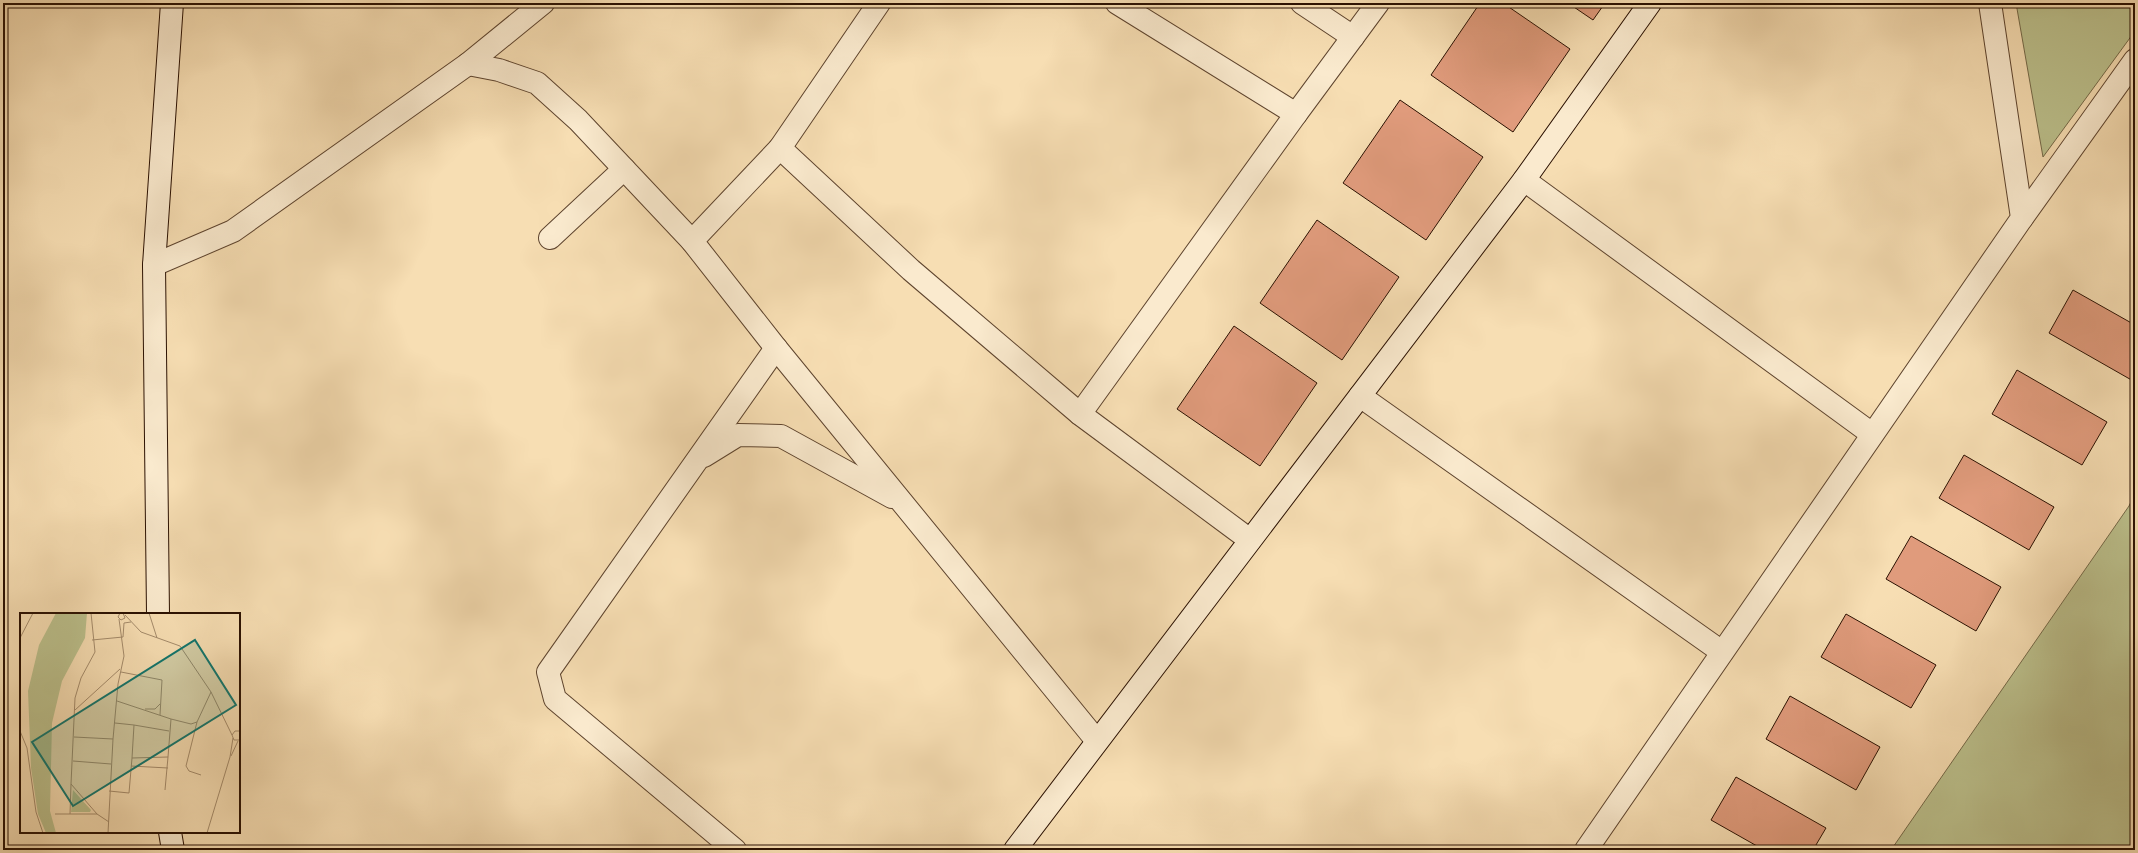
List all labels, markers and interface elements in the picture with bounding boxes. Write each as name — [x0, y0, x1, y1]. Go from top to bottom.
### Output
inset map — [20, 613, 240, 833]

